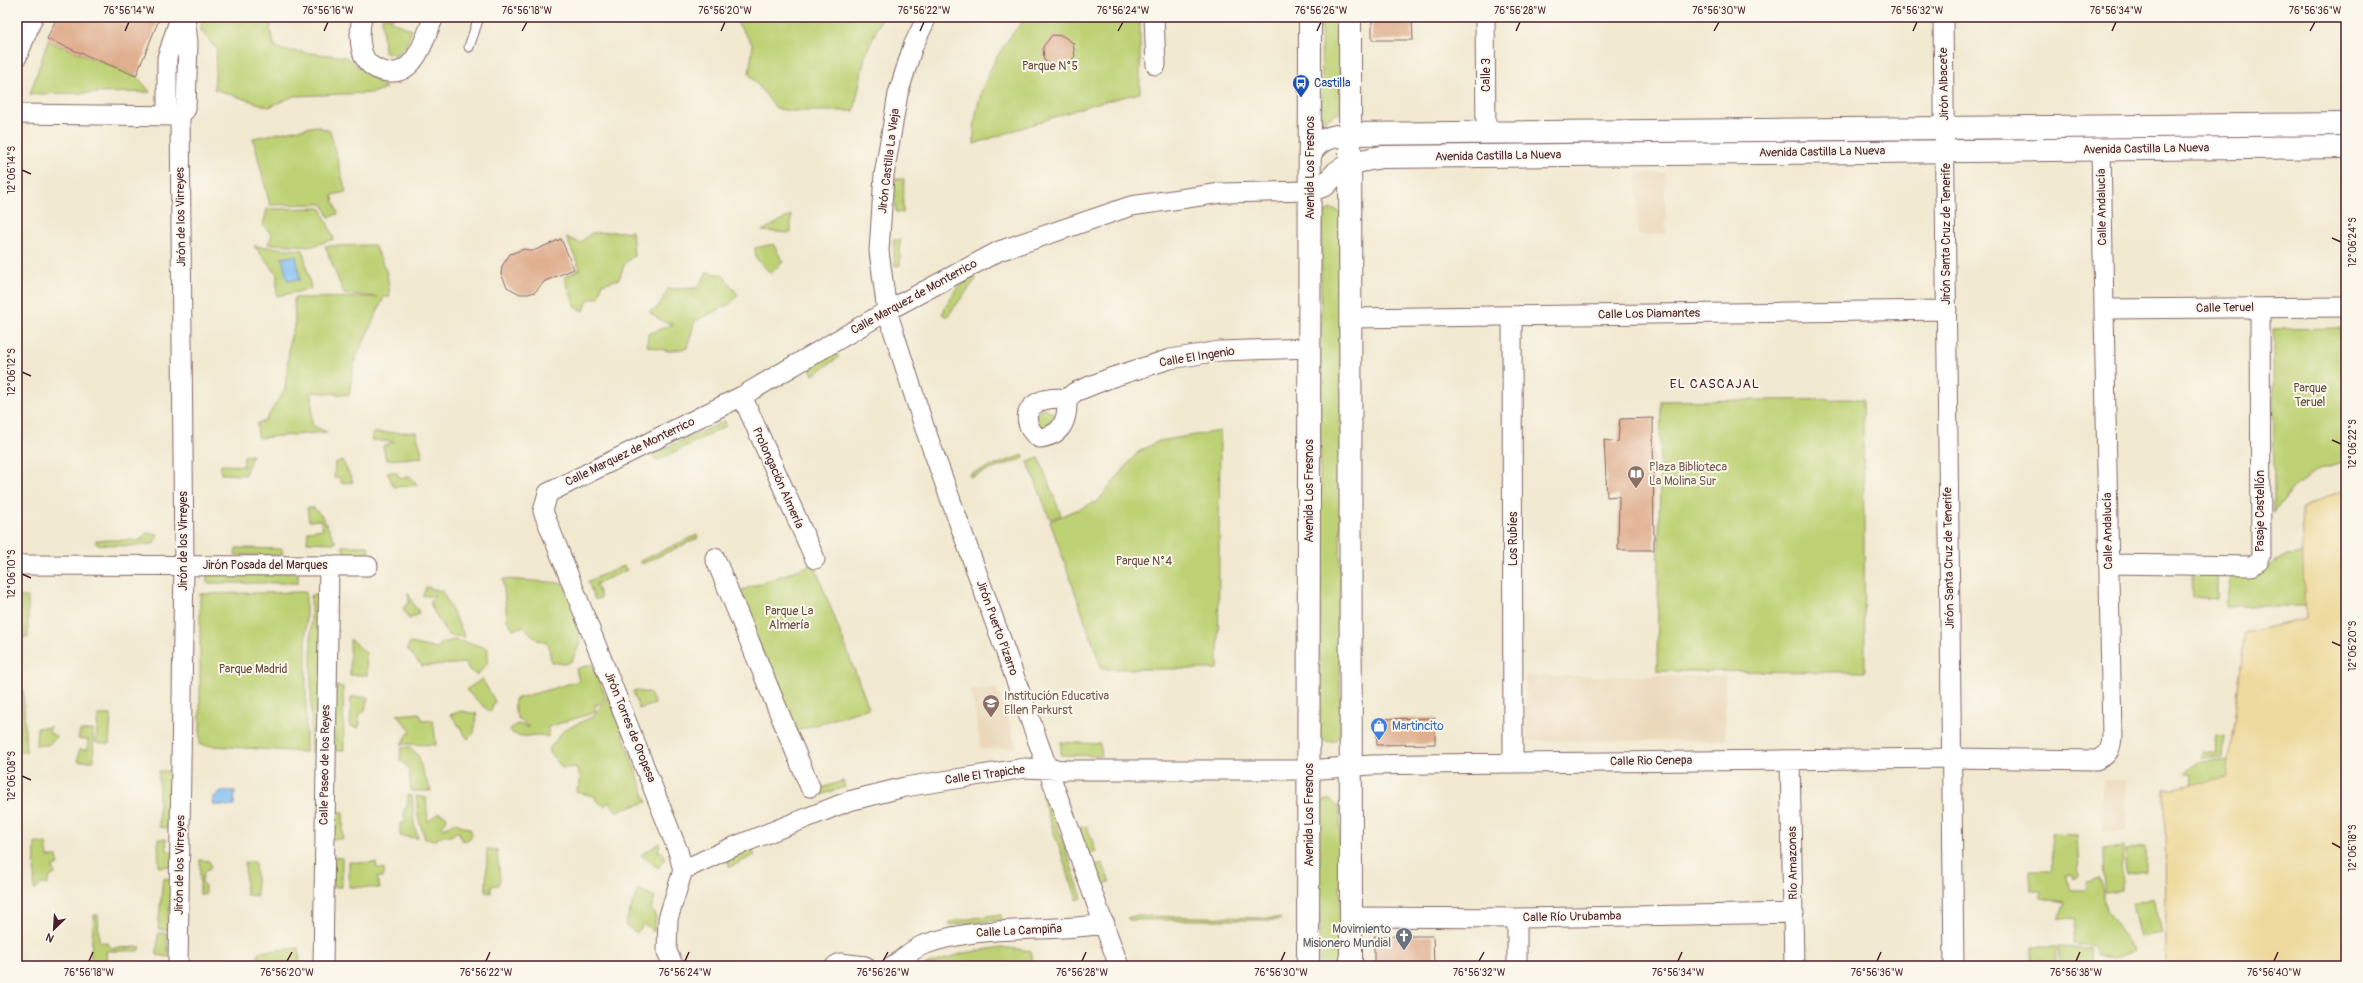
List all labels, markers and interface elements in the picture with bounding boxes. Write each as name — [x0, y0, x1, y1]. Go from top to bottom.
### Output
text: 76°56'14"W — [103, 5, 155, 17]
text: 76°56'16"W — [302, 5, 354, 17]
text: 76°56'18"W — [502, 5, 553, 17]
text: 76°56'20"W — [698, 5, 752, 17]
text: 76°56'22"W — [898, 5, 951, 17]
text: 76°56'24"W — [1097, 5, 1150, 17]
text: 76°56'26"W — [1295, 5, 1348, 17]
text: 76°56'28"W — [1494, 5, 1546, 17]
text: 76°56'30"W — [1692, 5, 1746, 17]
text: 76°56'32"W — [1891, 5, 1944, 17]
text: 76°56'34"W — [2090, 5, 2143, 17]
text: 76°56'36"W — [2289, 5, 2342, 17]
street label: Jirón Albacete — [1936, 47, 1952, 121]
street label: Calle 3 — [1479, 58, 1494, 92]
park label: Parque N°5 — [1022, 59, 1078, 74]
bus stop icon: Castilla — [1291, 73, 1311, 98]
place label: Castilla — [1314, 76, 1351, 91]
street label: Jirón Castilla La Vieja — [875, 107, 903, 214]
street label: Avenida Los Fresnos — [1303, 116, 1318, 220]
street label: Avenida Castilla La Nueva — [2083, 140, 2210, 158]
street label: Avenida Castilla La Nueva — [1759, 143, 1886, 161]
text: 12°06'14"S — [6, 146, 18, 194]
street label: Avenida Castilla La Nueva — [1435, 147, 1562, 165]
street label: Jirón Santa Cruz de Tenerife — [1939, 163, 1954, 305]
street label: Jirón de los Virreyes — [173, 166, 189, 267]
street label: Calle Andalucía — [2094, 168, 2110, 246]
text: 12°06'24"S — [2347, 217, 2359, 267]
street label: Calle Marquez de Monterrico — [848, 256, 980, 338]
street label: Calle Teruel — [2196, 300, 2254, 316]
street label: Calle Los Diamantes — [1598, 306, 1701, 322]
street label: Calle El Ingenio — [1158, 344, 1236, 370]
text: 12°06'12"S — [6, 348, 18, 396]
district label: EL CASCAJAL — [1670, 376, 1760, 392]
park label: Parque Teruel — [2293, 381, 2327, 410]
street label: Calle Marquez de Monterrico — [563, 414, 698, 490]
text: 12°06'22"S — [2347, 419, 2359, 469]
street label: Prolongación Almería — [749, 425, 807, 531]
street label: Avenida Los Fresnos — [1302, 439, 1317, 543]
place label: Plaza Biblioteca La Molina Sur — [1649, 460, 1728, 489]
library icon: Plaza Biblioteca La Molina Sur — [1626, 464, 1646, 489]
street label: Pasaje Castellón — [2253, 470, 2268, 552]
street label: Jirón Santa Cruz de Tenerife — [1940, 487, 1958, 629]
street label: Jirón de los Virreyes — [176, 490, 191, 591]
street label: Calle Andalucía — [2100, 492, 2116, 570]
street label: Los Rubíes — [1506, 511, 1521, 566]
text: 12°06'10"S — [6, 549, 18, 599]
park label: Parque N°4 — [1116, 554, 1172, 569]
street label: Jirón Posada del Marques — [202, 558, 328, 573]
street label: Jirón Puerto Pizarro — [973, 578, 1021, 678]
park label: Parque La Almería — [765, 604, 814, 633]
text: 12°06'20"S — [2347, 620, 2359, 671]
park label: Parque Madrid — [219, 662, 287, 677]
street label: Jirón Torres de Oropesa — [601, 669, 659, 785]
place label: Institución Educativa Ellen Parkurst — [1004, 689, 1110, 718]
school or university icon: Institución Educativa Ellen Parkurst — [981, 693, 1001, 718]
street label: Calle Paseo de los Reyes — [316, 704, 334, 825]
shop icon: Martincito — [1369, 716, 1389, 741]
place label: Martincito — [1392, 719, 1444, 734]
text: 12°06'08"S — [6, 751, 18, 801]
street label: Calle Rio Cenepa — [1610, 753, 1693, 769]
street label: Calle El Trapiche — [944, 762, 1026, 788]
street label: Avenida Los Fresnos — [1302, 763, 1317, 867]
street label: Jirón de los Virreyes — [172, 814, 188, 915]
text: 12°06'18"S — [2347, 824, 2359, 872]
street label: Río Amazonas — [1785, 826, 1801, 900]
north arrow — [34, 909, 74, 949]
street label: Calle Río Urubamba — [1523, 909, 1622, 925]
street label: Calle La Campiña — [976, 921, 1063, 941]
place label: Movimiento Misionero Mundial — [1303, 922, 1392, 951]
church icon: Movimiento Misionero Mundial — [1394, 926, 1414, 951]
text: N — [43, 930, 56, 945]
text: 76°56'18"W — [64, 967, 115, 979]
text: 76°56'20"W — [260, 967, 314, 979]
text: 76°56'22"W — [460, 967, 513, 979]
text: 76°56'24"W — [659, 967, 712, 979]
text: 76°56'26"W — [857, 967, 910, 979]
text: 76°56'28"W — [1056, 967, 1108, 979]
text: 76°56'30"W — [1254, 967, 1308, 979]
text: 76°56'32"W — [1453, 967, 1506, 979]
text: 76°56'34"W — [1652, 967, 1705, 979]
text: 76°56'36"W — [1851, 967, 1904, 979]
text: 76°56'38"W — [2050, 967, 2102, 979]
text: 76°56'40"W — [2247, 967, 2301, 979]

